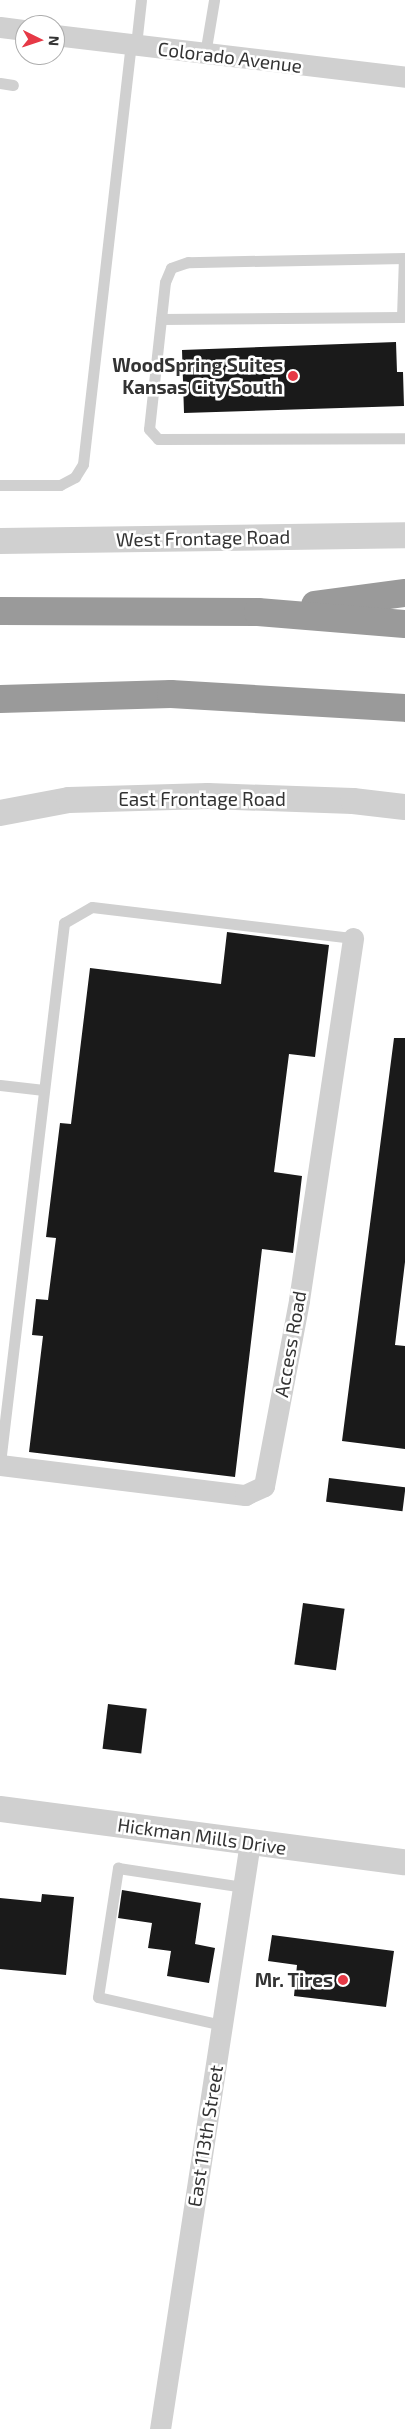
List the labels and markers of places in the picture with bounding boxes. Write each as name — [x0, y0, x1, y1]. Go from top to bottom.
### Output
place label: WoodSpring Suites Kansas City South — [112, 354, 283, 398]
marker: WoodSpring Suites Kansas City South — [287, 370, 299, 382]
place label: Mr. Tires — [254, 1969, 333, 1991]
marker: Mr. Tires — [337, 1974, 349, 1986]

